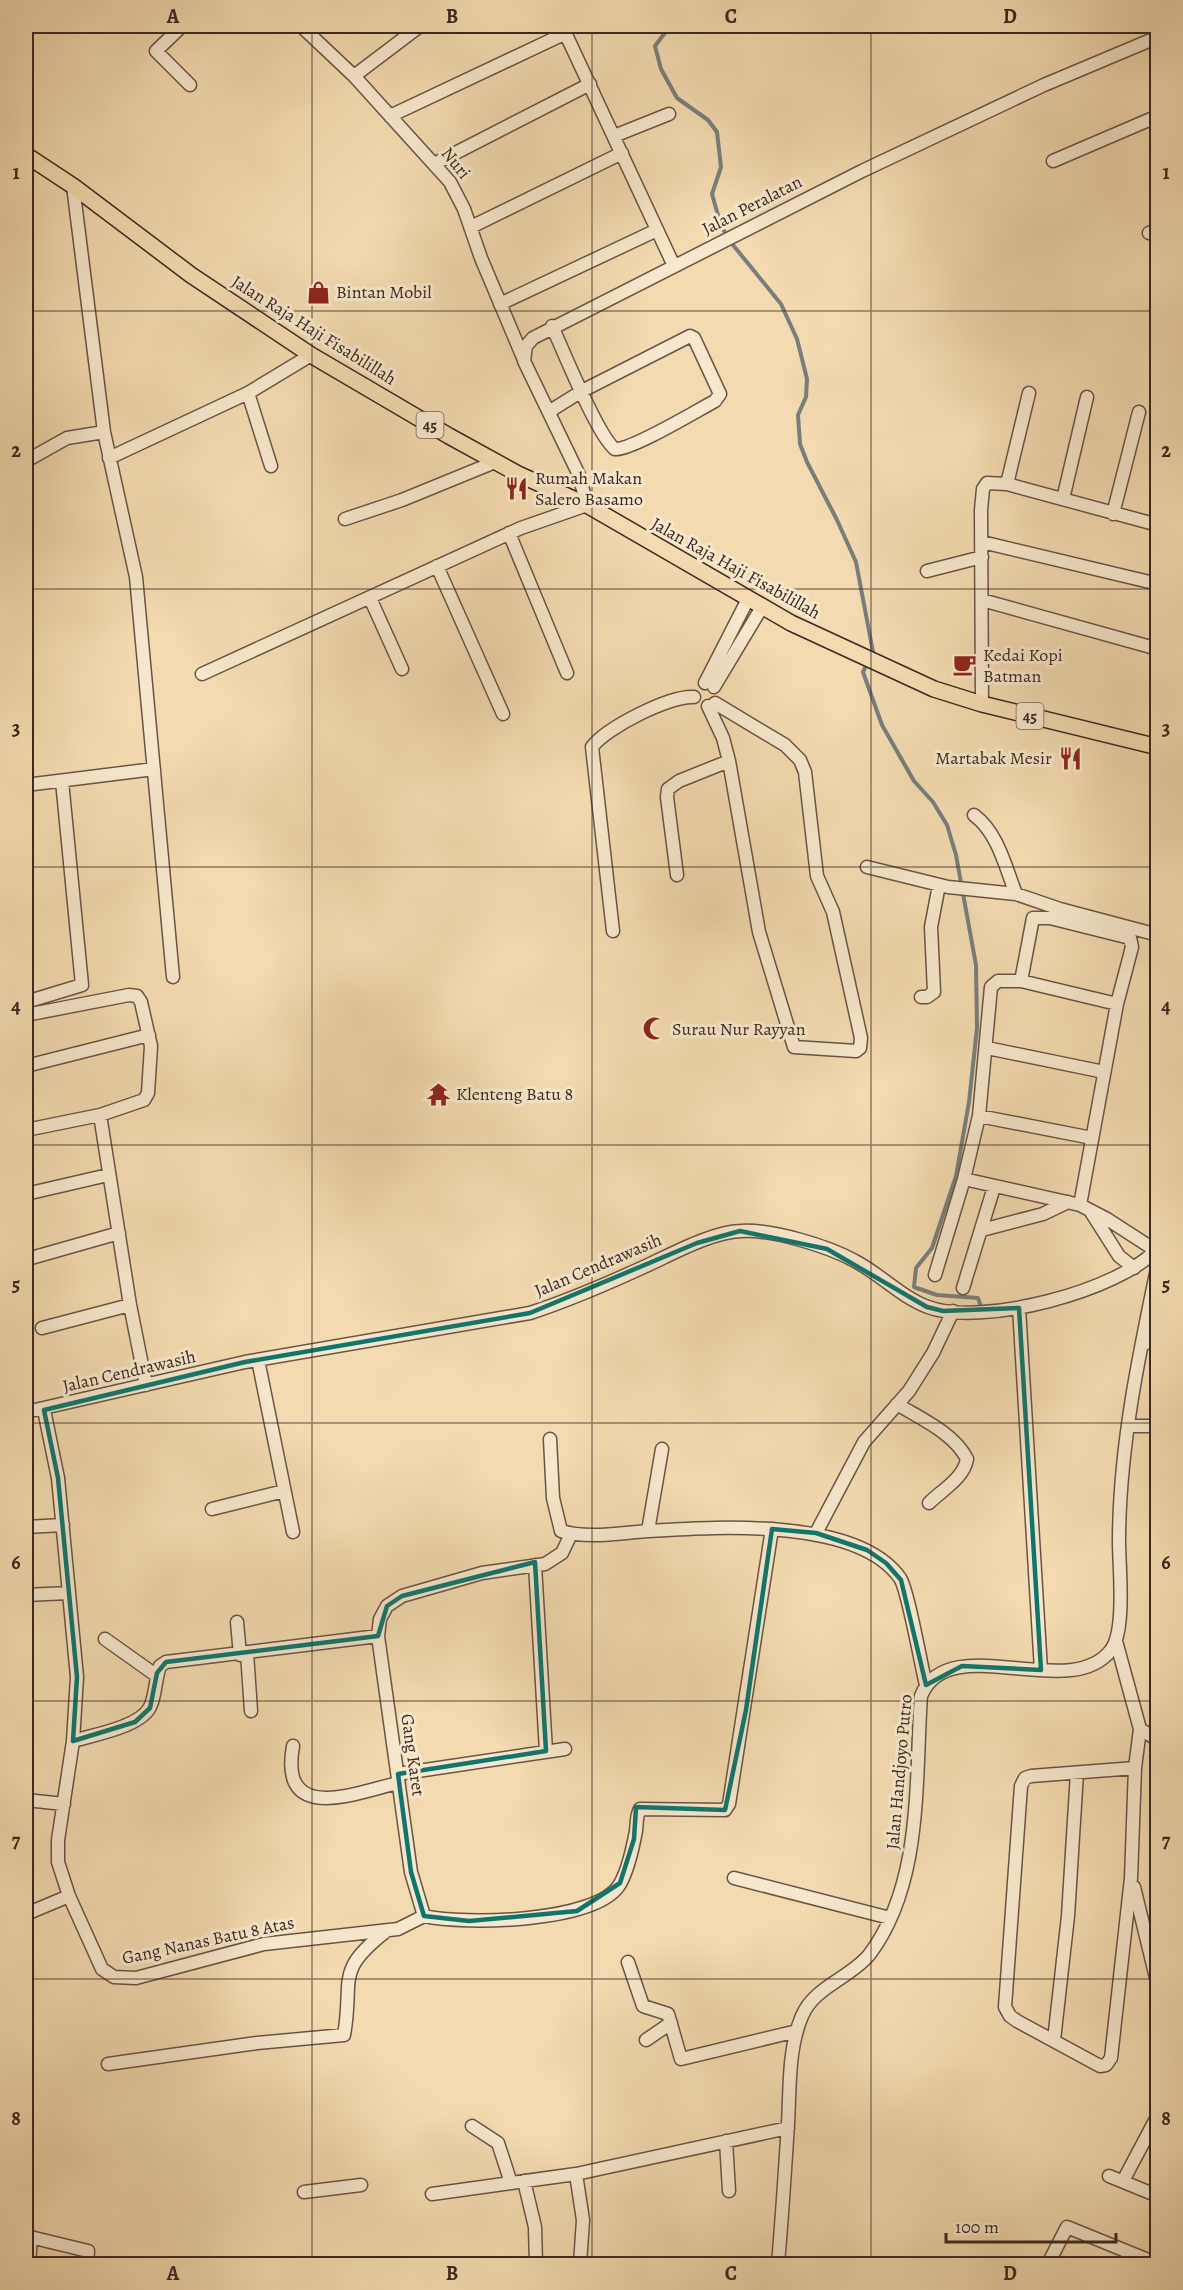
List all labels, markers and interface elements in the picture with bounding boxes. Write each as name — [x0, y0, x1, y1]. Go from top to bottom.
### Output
text: A — [166, 3, 180, 30]
text: B — [446, 3, 458, 30]
text: C — [725, 3, 737, 30]
text: D — [1003, 3, 1017, 30]
street label: Nuri — [436, 142, 476, 184]
text: 1 — [12, 159, 20, 186]
text: 1 — [1162, 159, 1170, 186]
street label: Jalan Peralatan — [698, 169, 806, 240]
street label: Jalan Raja Haji Fisabilillah — [227, 269, 401, 391]
shop icon: Bintan Mobil — [305, 279, 331, 305]
place label: Bintan Mobil — [336, 280, 432, 304]
road number: 45 — [416, 412, 444, 438]
text: 2 — [11, 437, 21, 464]
text: 2 — [1161, 437, 1171, 464]
place label: Rumah Makan Salero Basamo — [535, 466, 643, 511]
restaurant icon: Rumah Makan Salero Basamo — [504, 475, 530, 501]
street label: Jalan Raja Haji Fisabilillah — [647, 511, 825, 625]
place label: Kedai Kopi Batman — [983, 643, 1063, 688]
cafe icon: Kedai Kopi Batman — [952, 652, 978, 678]
road number: 45 — [1016, 703, 1044, 729]
text: 3 — [12, 715, 20, 742]
text: 3 — [1162, 715, 1170, 742]
restaurant icon: Martabak Mesir — [1057, 745, 1083, 771]
place label: Martabak Mesir — [935, 746, 1052, 770]
text: 4 — [11, 993, 21, 1020]
text: 4 — [1161, 993, 1171, 1020]
mosque icon: Surau Nur Rayyan — [641, 1016, 667, 1042]
place label: Surau Nur Rayyan — [672, 1017, 806, 1041]
temple icon: Klenteng Batu 8 — [425, 1081, 451, 1107]
place label: Klenteng Batu 8 — [456, 1082, 573, 1106]
street label: Jalan Cendrawasih — [531, 1227, 666, 1303]
text: 5 — [12, 1271, 20, 1298]
text: 5 — [1162, 1271, 1170, 1298]
street label: Jalan Cendrawasih — [60, 1344, 198, 1398]
text: 6 — [11, 1549, 21, 1576]
text: 6 — [1161, 1549, 1171, 1576]
street label: Jalan Handjoyo Putro — [880, 1693, 918, 1851]
street label: Gang Karet — [395, 1712, 431, 1798]
text: 7 — [12, 1827, 21, 1854]
text: 7 — [1162, 1827, 1171, 1854]
street label: Gang Nanas Batu 8 Atas — [120, 1910, 296, 1970]
text: 8 — [11, 2105, 21, 2132]
text: 8 — [1161, 2105, 1171, 2132]
scale bar — [946, 2206, 1116, 2244]
text: 100 m — [955, 2215, 999, 2239]
text: A — [166, 2260, 180, 2287]
text: B — [446, 2260, 458, 2287]
text: C — [725, 2260, 737, 2287]
text: D — [1003, 2260, 1017, 2287]

